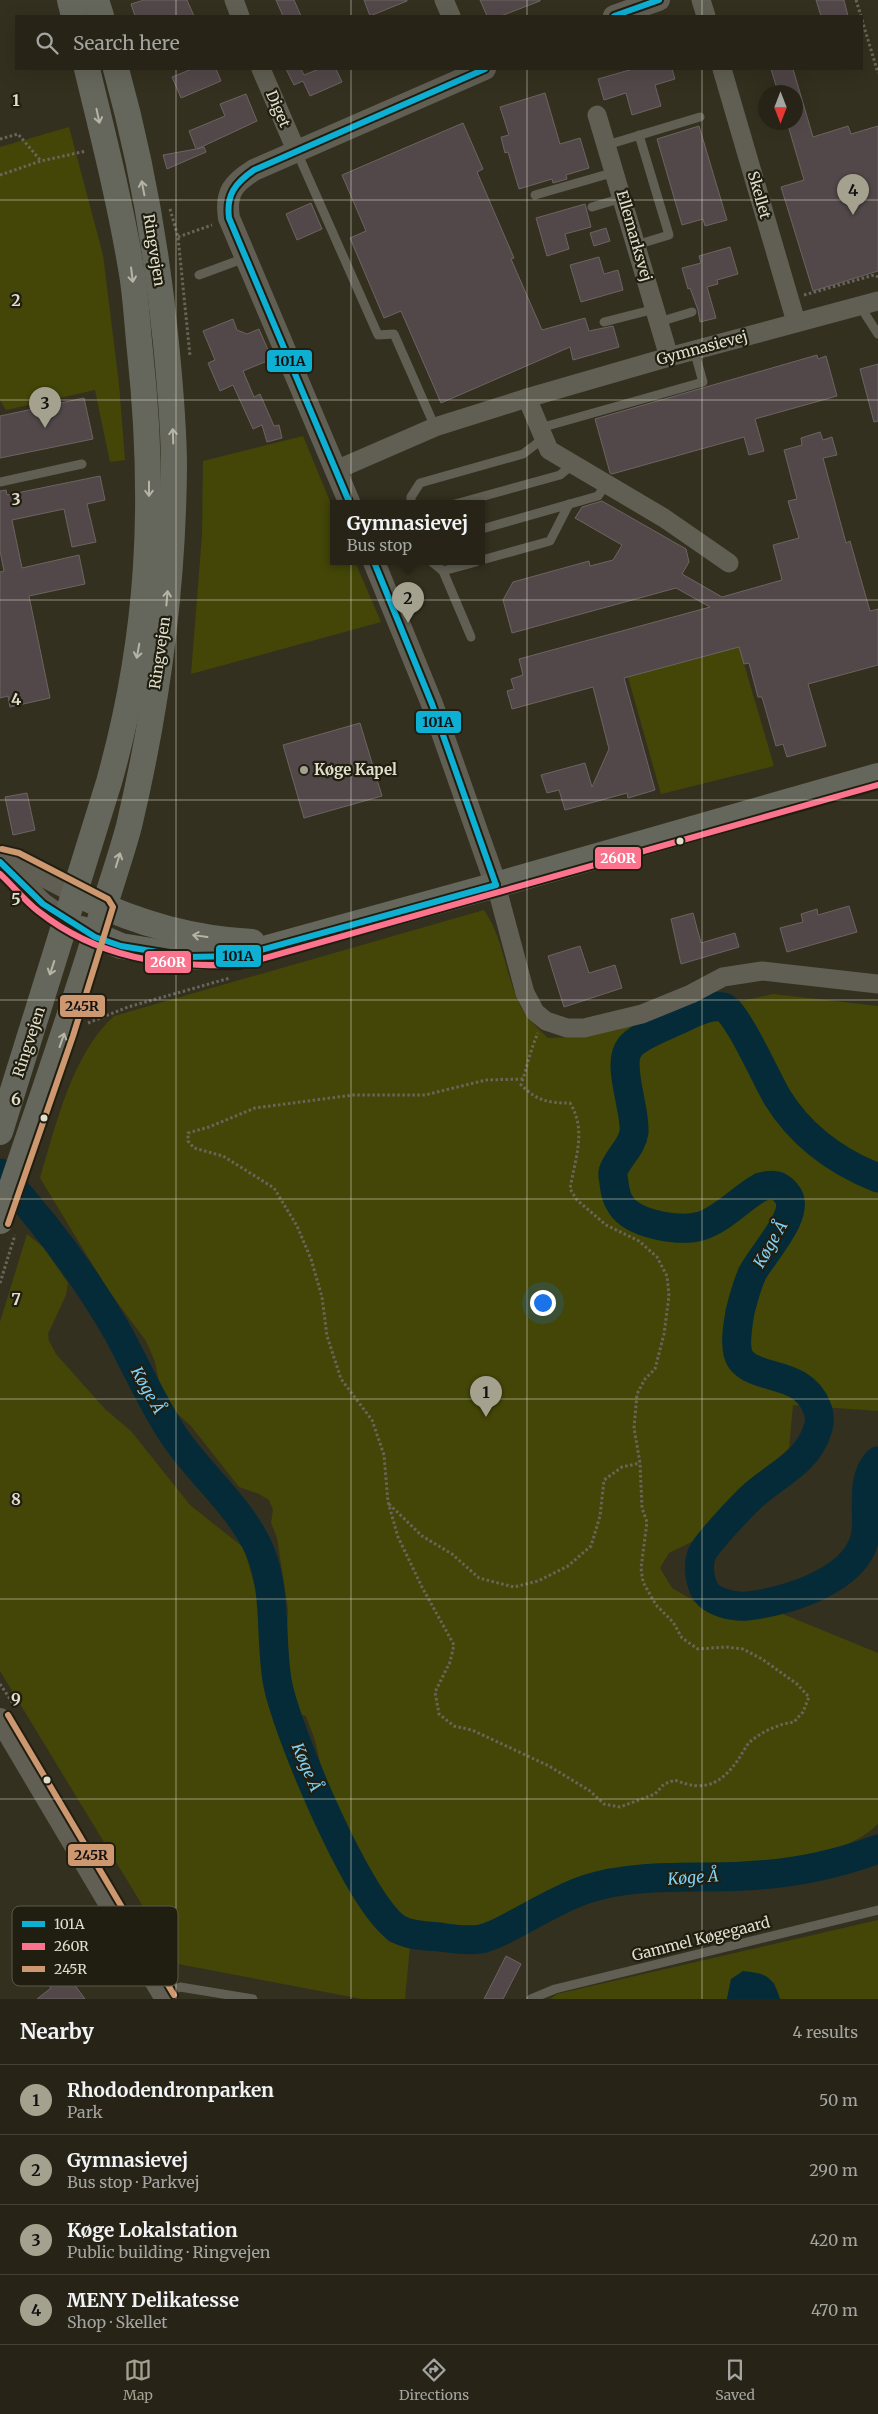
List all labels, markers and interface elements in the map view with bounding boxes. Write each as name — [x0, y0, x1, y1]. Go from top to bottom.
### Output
search box — [15, 15, 863, 70]
icon: search — [33, 29, 61, 57]
text: Search here — [73, 31, 180, 55]
north arrow — [758, 85, 803, 130]
street label: Diget — [262, 87, 295, 130]
text: 1 — [12, 90, 20, 110]
one-way arrow — [94, 108, 104, 124]
street label: Skellet — [744, 169, 775, 221]
pin: 4 — [837, 174, 869, 215]
one-way arrow — [138, 180, 148, 196]
street label: Ellemarksvej — [612, 188, 657, 284]
street label: Ringvejen — [139, 212, 170, 288]
one-way arrow — [127, 267, 137, 283]
text: 2 — [11, 290, 21, 310]
street label: Gymnasievej — [654, 326, 749, 369]
line badge: 101A — [266, 349, 313, 373]
text: 101A — [274, 352, 307, 370]
pin: 3 — [29, 387, 61, 428]
one-way arrow — [168, 428, 178, 444]
one-way arrow — [144, 481, 154, 497]
text: 3 — [11, 489, 21, 509]
popup — [330, 500, 485, 565]
text: Gymnasievej — [347, 511, 468, 535]
text: Bus stop — [347, 535, 412, 555]
pin: 2 — [392, 582, 424, 623]
one-way arrow — [162, 590, 172, 606]
street label: Ringvejen — [145, 615, 174, 690]
one-way arrow — [132, 643, 142, 659]
text: 4 — [11, 689, 21, 709]
line badge: 101A — [415, 710, 462, 734]
text: 101A — [422, 713, 455, 731]
place label: Køge Kapel — [314, 760, 397, 779]
marker: Køge Kapel — [298, 764, 310, 776]
unlabelled marker — [675, 836, 685, 846]
line badge: 260R — [594, 846, 642, 870]
text: 260R — [600, 849, 637, 867]
one-way arrow — [114, 853, 124, 869]
text: 5 — [11, 889, 21, 909]
one-way arrow — [192, 931, 208, 941]
line badge: 101A — [215, 944, 262, 968]
text: 101A — [222, 947, 255, 965]
line badge: 260R — [144, 950, 192, 974]
text: 260R — [150, 953, 187, 971]
one-way arrow — [47, 959, 56, 975]
line badge: 245R — [59, 994, 106, 1018]
text: 245R — [65, 997, 100, 1015]
street label: Ringvejen — [8, 1004, 49, 1080]
one-way arrow — [58, 1032, 68, 1048]
text: 6 — [11, 1089, 21, 1109]
unlabelled marker — [39, 1113, 49, 1123]
water label: Køge Å — [747, 1216, 792, 1272]
text: 7 — [11, 1289, 21, 1309]
your location — [530, 1290, 556, 1316]
water label: Køge Å — [126, 1362, 170, 1417]
pin: 1 — [470, 1376, 502, 1417]
text: 8 — [11, 1489, 21, 1509]
text: 9 — [11, 1689, 21, 1709]
water label: Køge Å — [287, 1738, 327, 1795]
unlabelled marker — [42, 1775, 52, 1785]
line badge: 245R — [67, 1843, 115, 1867]
text: 245R — [74, 1846, 109, 1864]
water label: Køge Å — [666, 1864, 719, 1889]
legend — [12, 1906, 178, 1986]
street label: Gammel Køgegaard — [630, 1912, 772, 1965]
text: 101A — [54, 1915, 85, 1933]
text: 260R — [54, 1937, 89, 1955]
text: 245R — [54, 1960, 87, 1978]
text: Nearby — [20, 2018, 94, 2045]
text: 4 results — [792, 2022, 858, 2042]
text: Rhododendronparken — [67, 2078, 274, 2102]
text: 1 — [32, 2090, 40, 2110]
text: 50 m — [819, 2090, 858, 2110]
text: Park — [67, 2102, 103, 2122]
text: Gymnasievej — [67, 2148, 188, 2172]
text: 2 — [31, 2160, 41, 2180]
text: 290 m — [809, 2160, 858, 2180]
text: Bus stop · Parkvej — [67, 2172, 200, 2192]
text: Køge Lokalstation — [67, 2218, 238, 2242]
text: 3 — [31, 2230, 41, 2250]
text: 420 m — [810, 2230, 858, 2250]
text: Public building · Ringvejen — [67, 2242, 270, 2262]
text: MENY Delikatesse — [67, 2288, 239, 2312]
text: 4 — [31, 2300, 41, 2320]
text: 470 m — [811, 2300, 858, 2320]
text: Shop · Skellet — [67, 2312, 168, 2332]
tab: Map — [123, 2356, 153, 2404]
tab: Directions — [399, 2356, 469, 2404]
tab: Saved — [715, 2356, 755, 2404]

